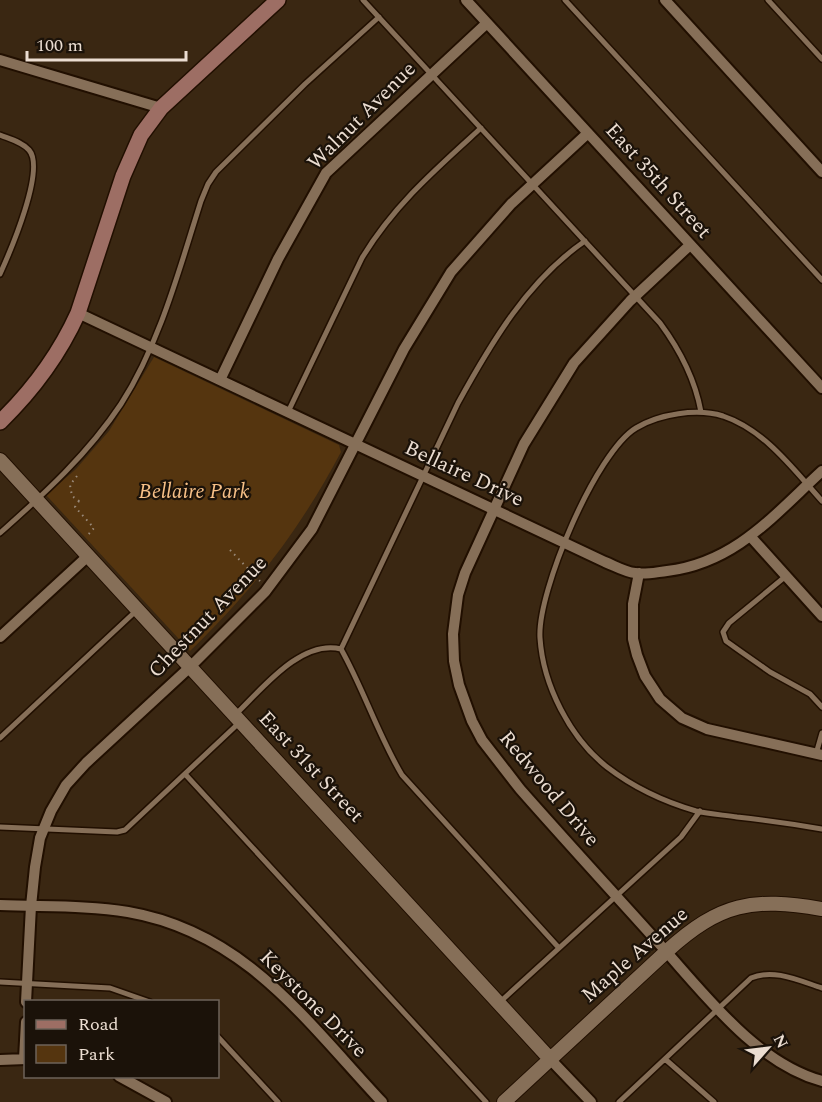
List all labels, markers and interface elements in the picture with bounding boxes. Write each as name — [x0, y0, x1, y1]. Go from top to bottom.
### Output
scale bar — [27, 24, 186, 62]
text: 100 m — [36, 32, 83, 59]
street label: Walnut Avenue — [300, 54, 424, 178]
street label: East 35th Street — [597, 116, 719, 246]
street label: Bellaire Drive — [399, 432, 529, 516]
park label: Bellaire Park — [138, 476, 250, 508]
street label: Chestnut Avenue — [141, 548, 275, 686]
street label: East 31st Street — [250, 704, 372, 830]
street label: Redwood Drive — [491, 724, 607, 854]
street label: Maple Avenue — [574, 899, 696, 1011]
street label: Keystone Drive — [252, 943, 374, 1065]
legend — [24, 1000, 219, 1078]
text: Road — [78, 1011, 119, 1038]
north arrow — [738, 1018, 798, 1078]
text: N — [767, 1030, 794, 1053]
text: Park — [78, 1041, 115, 1068]

